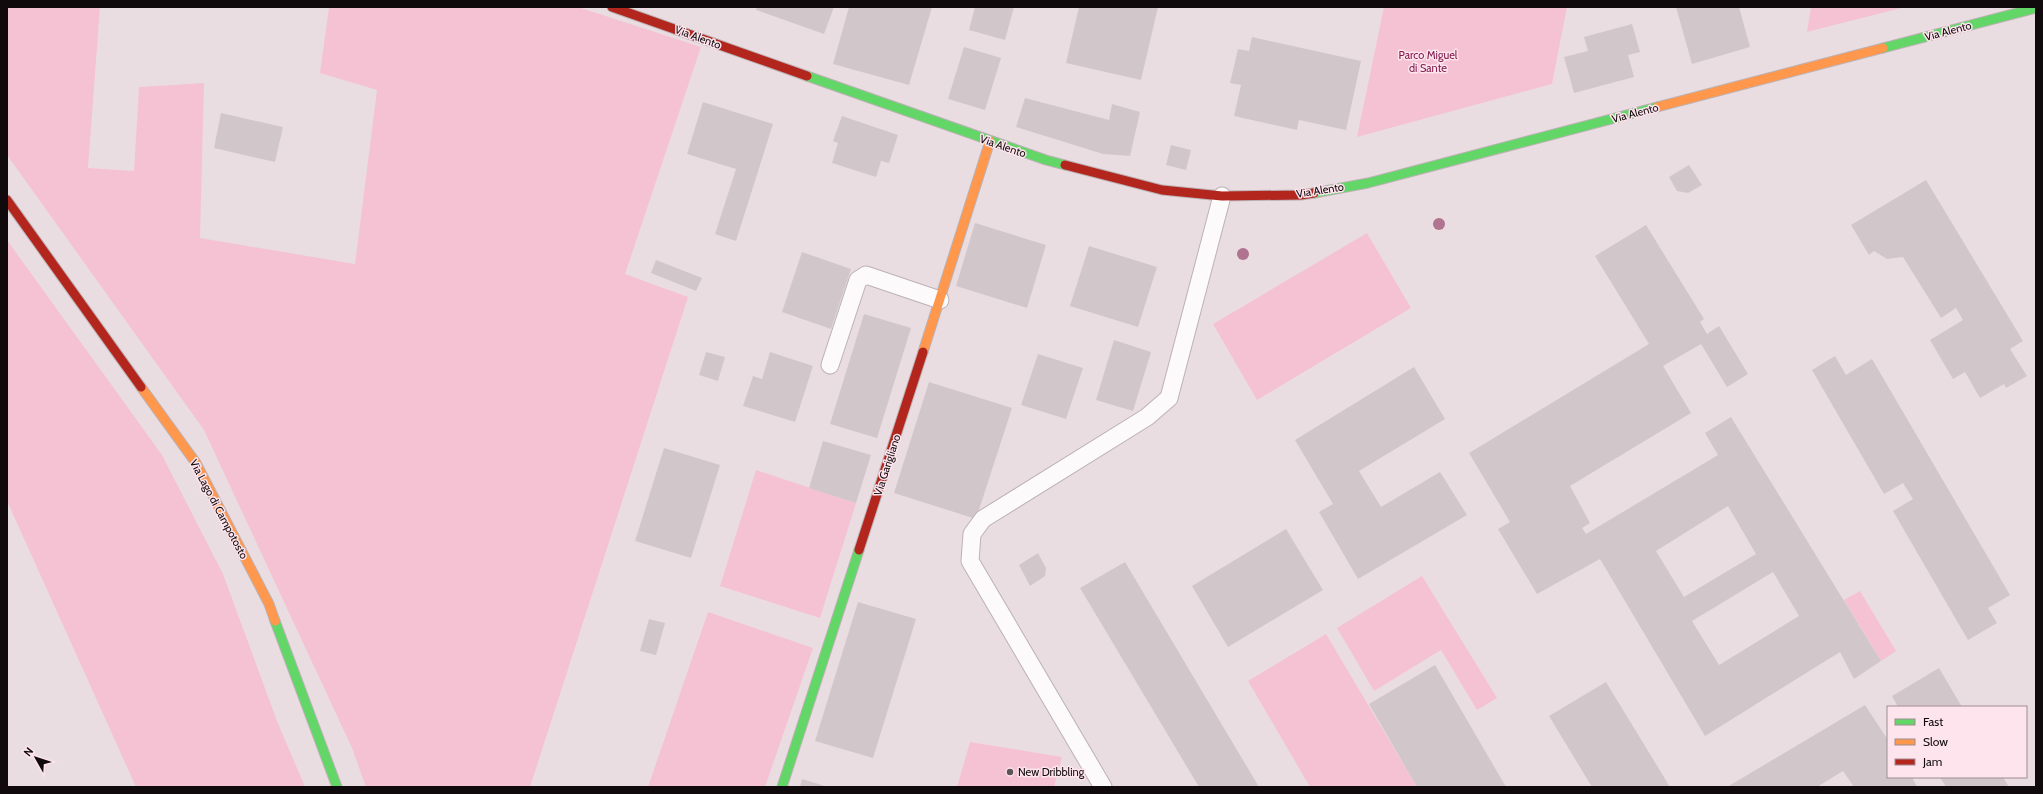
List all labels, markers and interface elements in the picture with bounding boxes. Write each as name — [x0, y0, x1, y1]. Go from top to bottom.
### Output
street label: Via Alento — [1923, 18, 1973, 44]
street label: Via Alento — [673, 22, 723, 52]
park label: Parco Miguel di Sante — [1399, 48, 1458, 75]
street label: Via Alento — [1610, 100, 1660, 126]
street label: Via Alento — [978, 132, 1028, 160]
street label: Via Alento — [1295, 179, 1345, 201]
street label: Via Garigliano — [871, 433, 903, 497]
street label: Via Lago di Campotosto — [187, 457, 251, 561]
legend — [1887, 706, 2027, 778]
text: Fast — [1923, 714, 1943, 729]
text: Slow — [1923, 734, 1948, 749]
north arrow — [16, 738, 56, 778]
text: N — [20, 744, 36, 759]
text: Jam — [1922, 754, 1942, 769]
place label: New Dribbling — [1018, 765, 1085, 779]
marker: New Dribbling — [1005, 767, 1015, 777]

